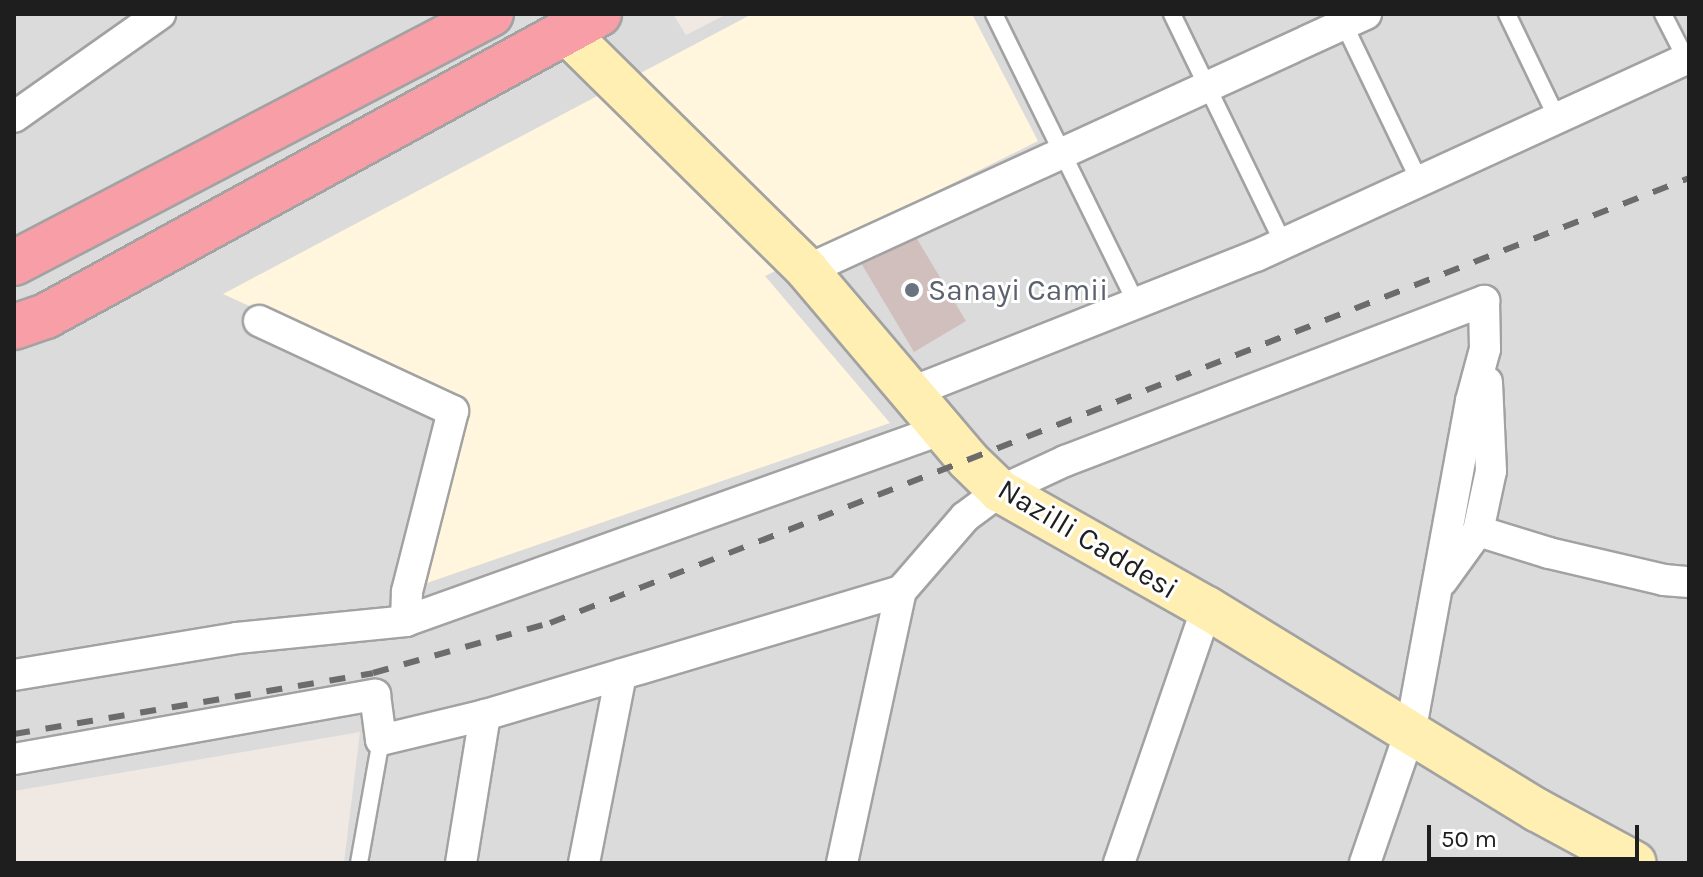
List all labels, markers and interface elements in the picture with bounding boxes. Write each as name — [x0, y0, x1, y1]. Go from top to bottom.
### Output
place label: Sanayi Camii — [928, 272, 1108, 308]
marker: Sanayi Camii — [903, 281, 921, 299]
street label: Nazilli Caddesi — [991, 471, 1185, 607]
scale bar — [1431, 809, 1643, 859]
text: 50 m — [1441, 825, 1497, 853]

